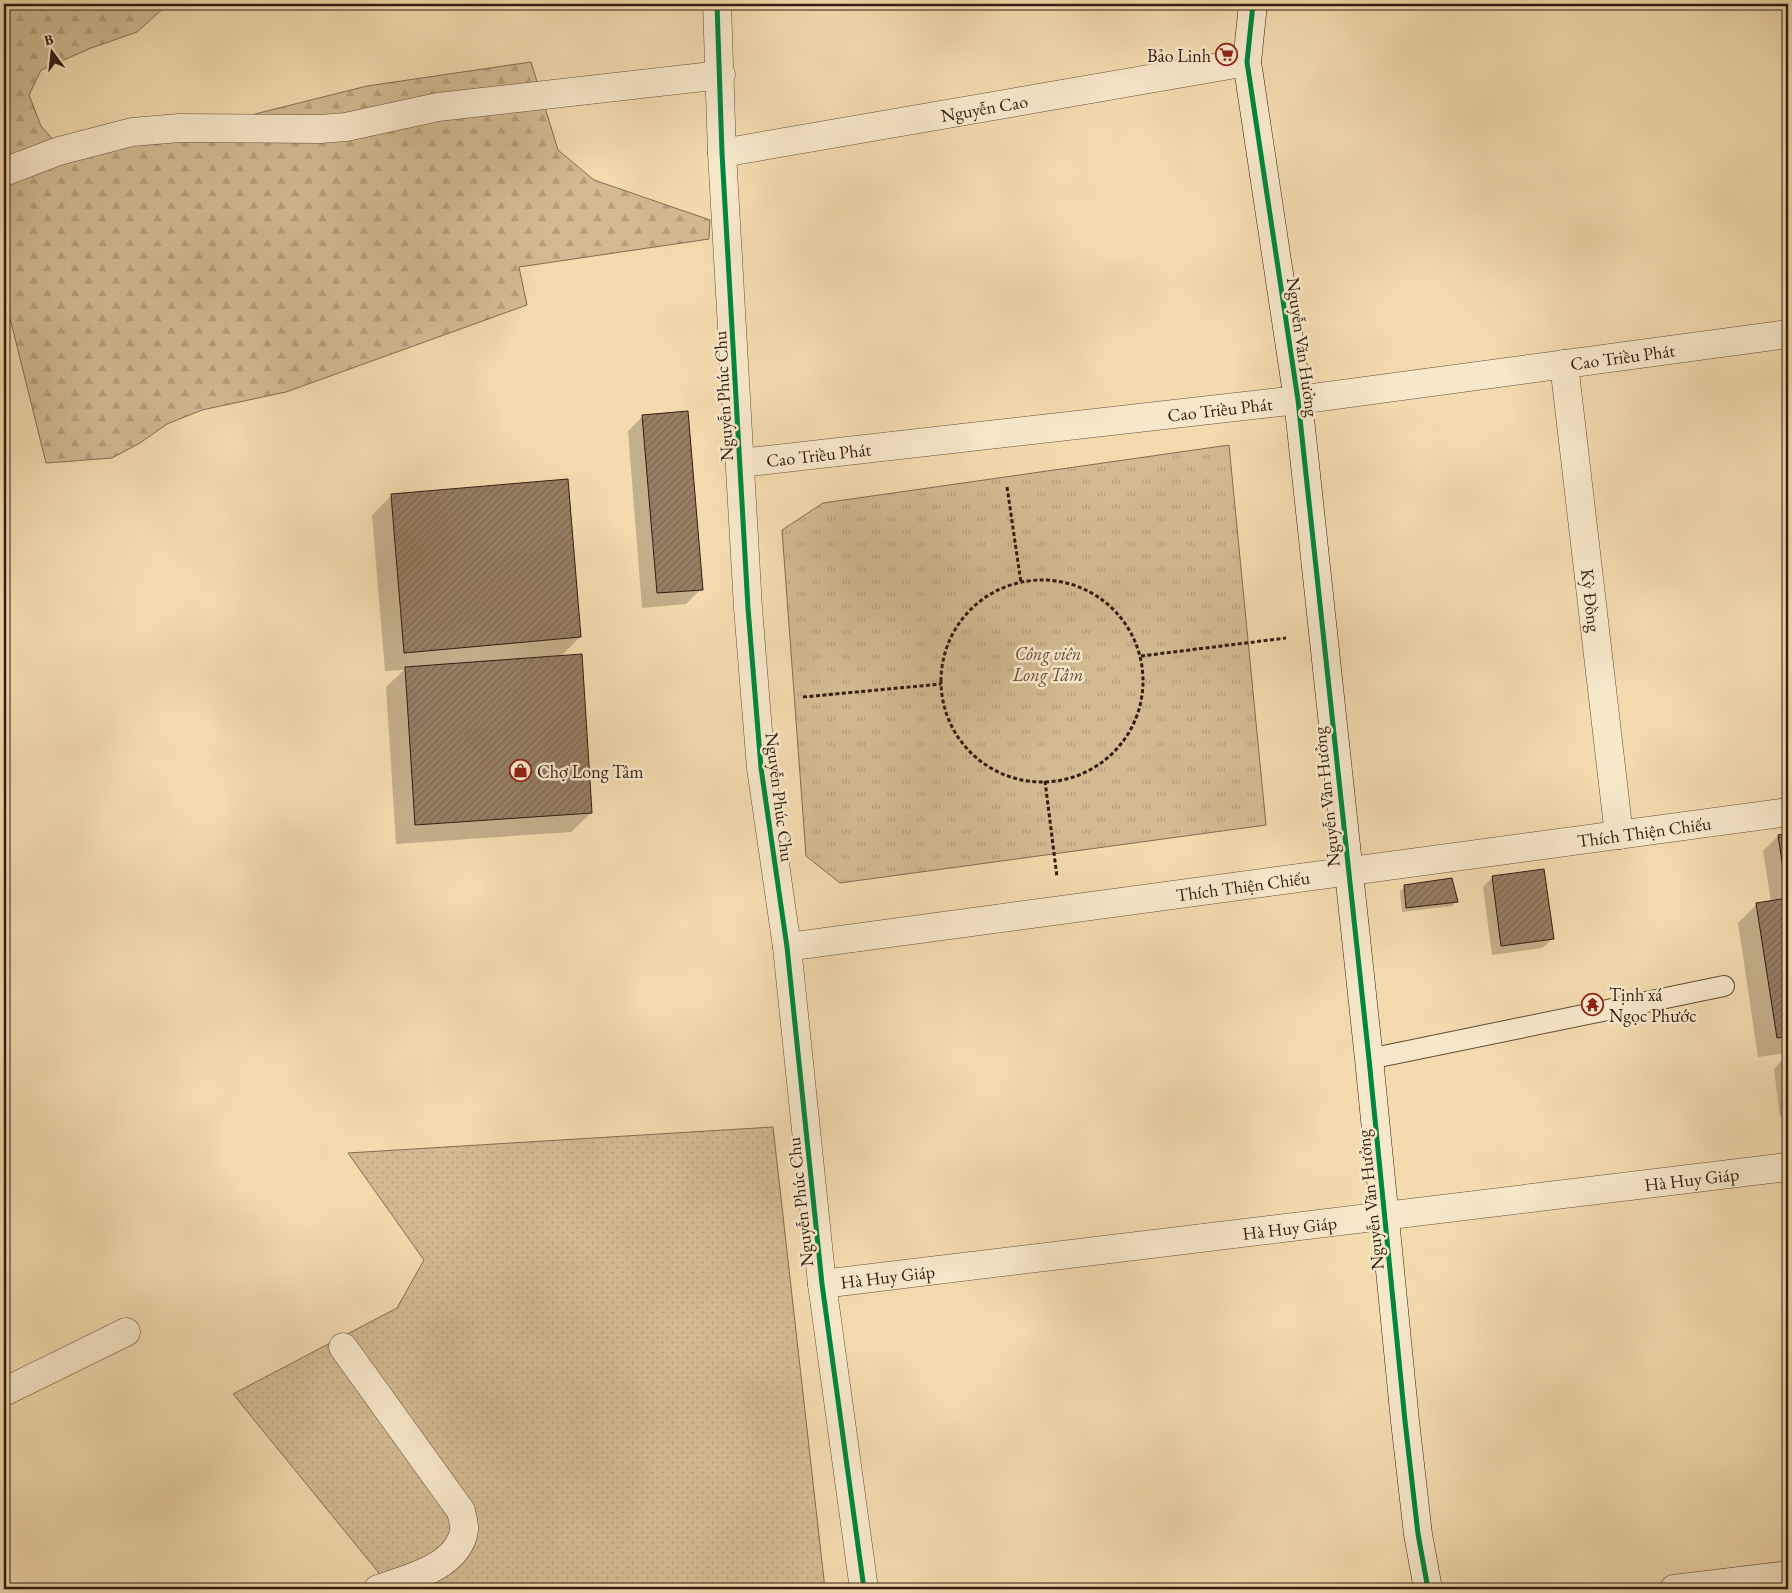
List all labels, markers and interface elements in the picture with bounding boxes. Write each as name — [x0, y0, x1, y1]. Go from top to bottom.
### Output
north arrow — [28, 28, 78, 78]
text: B — [42, 30, 55, 49]
supermarket icon: Bảo Linh — [1215, 43, 1239, 67]
place label: Bảo Linh — [1147, 44, 1211, 67]
street label: Nguyễn Cao — [939, 89, 1030, 126]
street label: Nguyễn Văn Hưởng — [1282, 276, 1324, 418]
street label: Nguyễn Phúc Chu — [708, 330, 738, 462]
street label: Cao Triều Phát — [1569, 338, 1677, 375]
street label: Cao Triều Phát — [1166, 391, 1274, 426]
street label: Cao Triều Phát — [765, 437, 873, 472]
street label: Kỳ Đồng — [1576, 567, 1607, 633]
park label: Công viên Long Tâm — [1012, 642, 1083, 687]
street label: Nguyễn Văn Hưởng — [1307, 726, 1345, 868]
street label: Nguyễn Phúc Chu — [761, 731, 799, 864]
shop icon: Chợ Long Tâm — [509, 759, 533, 783]
place label: Chợ Long Tâm — [537, 760, 643, 783]
street label: Thích Thiện Chiếu — [1576, 811, 1713, 852]
street label: Thích Thiện Chiếu — [1174, 865, 1312, 906]
place label: Tịnh xá Ngọc Phước — [1609, 983, 1697, 1027]
temple icon: Tịnh xá Ngọc Phước — [1581, 992, 1605, 1016]
street label: Nguyễn Văn Hưởng — [1351, 1129, 1389, 1271]
street label: Nguyễn Phúc Chu — [782, 1136, 818, 1268]
street label: Hà Huy Giáp — [1643, 1162, 1740, 1196]
street label: Hà Huy Giáp — [1241, 1210, 1338, 1244]
street label: Hà Huy Giáp — [839, 1259, 936, 1293]

